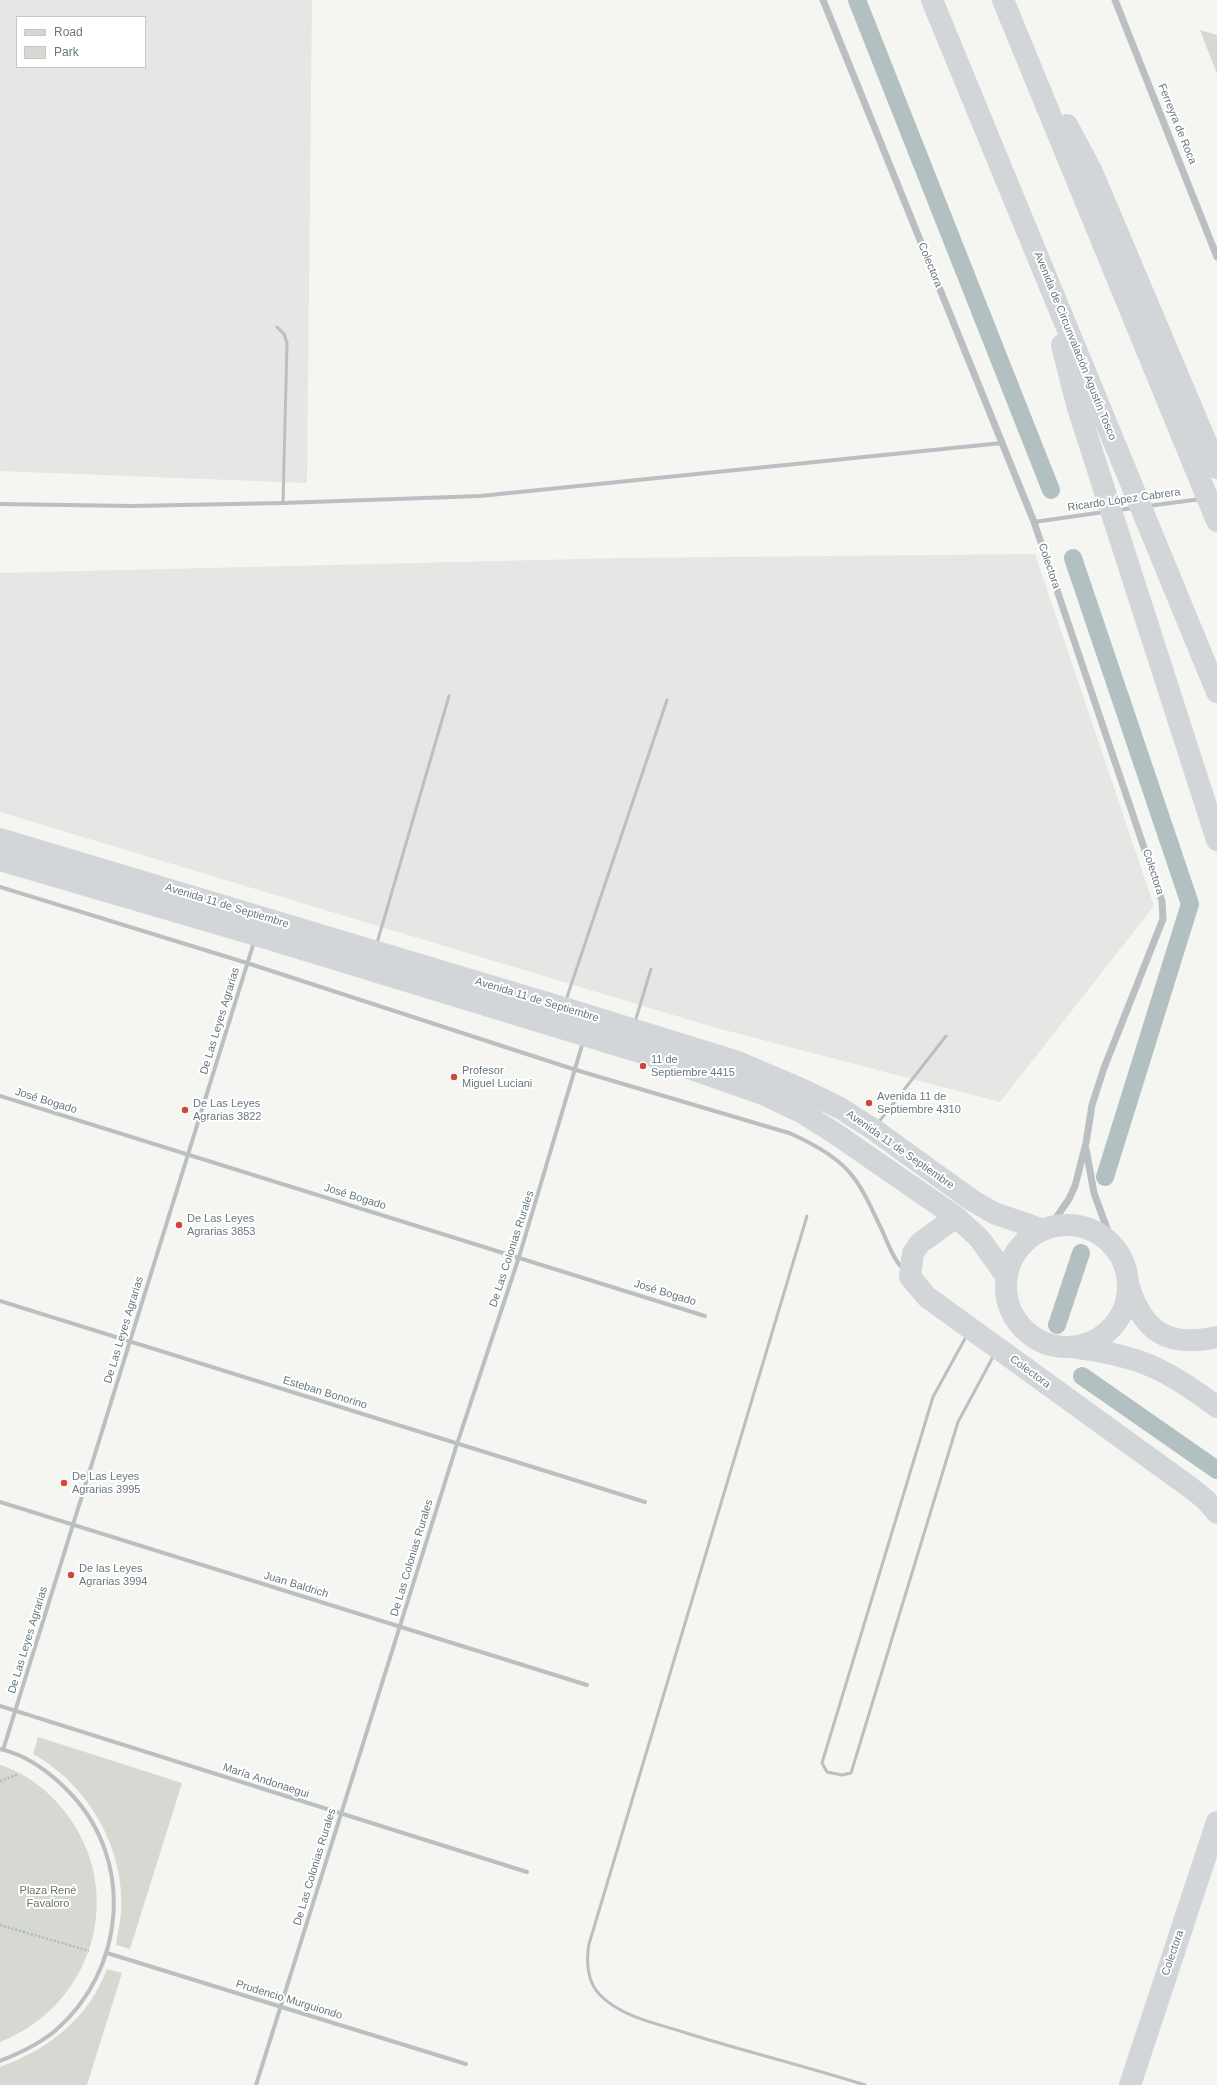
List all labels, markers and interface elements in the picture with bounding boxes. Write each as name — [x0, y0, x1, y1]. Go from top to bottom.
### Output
legend — [16, 16, 146, 68]
text: Road — [54, 25, 83, 39]
text: Park — [54, 45, 79, 59]
street label: Ferreyra de Roca — [1155, 82, 1199, 166]
street label: Colectora — [915, 241, 945, 289]
street label: Avenida de Circunvalación Agustín Tosco — [1031, 250, 1119, 442]
street label: Ricardo López Cabrera — [1067, 486, 1181, 514]
street label: Colectora — [1035, 542, 1063, 590]
street label: Colectora — [1139, 848, 1167, 896]
street label: Avenida 11 de Septiembre — [164, 881, 290, 931]
street label: De Las Leyes Agrarias — [197, 966, 243, 1076]
street label: Avenida 11 de Septiembre — [474, 975, 600, 1025]
place label: 11 de Septiembre 4415 — [651, 1053, 735, 1079]
marker: 11 de Septiembre 4415 — [638, 1061, 648, 1071]
place label: Profesor Miguel Luciani — [462, 1064, 532, 1090]
marker: Profesor Miguel Luciani — [449, 1072, 459, 1082]
street label: José Bogado — [13, 1085, 79, 1117]
place label: Avenida 11 de Septiembre 4310 — [877, 1090, 961, 1116]
place label: De Las Leyes Agrarias 3822 — [193, 1097, 261, 1123]
marker: Avenida 11 de Septiembre 4310 — [864, 1098, 874, 1108]
marker: De Las Leyes Agrarias 3822 — [180, 1105, 190, 1115]
street label: Avenida 11 de Septiembre — [844, 1108, 956, 1192]
street label: José Bogado — [322, 1181, 388, 1213]
street label: De Las Colonias Rurales — [487, 1189, 537, 1309]
place label: De Las Leyes Agrarias 3853 — [187, 1212, 255, 1238]
marker: De Las Leyes Agrarias 3853 — [174, 1220, 184, 1230]
street label: De Las Leyes Agrarias — [101, 1275, 147, 1385]
street label: José Bogado — [632, 1277, 698, 1309]
street label: Colectora — [1007, 1353, 1053, 1391]
street label: Esteban Bonorino — [281, 1374, 369, 1412]
place label: De Las Leyes Agrarias 3995 — [72, 1470, 140, 1496]
marker: De Las Leyes Agrarias 3995 — [59, 1478, 69, 1488]
street label: De Las Colonias Rurales — [388, 1498, 436, 1618]
place label: De las Leyes Agrarias 3994 — [79, 1562, 147, 1588]
street label: Juan Baldrich — [262, 1569, 330, 1601]
marker: De las Leyes Agrarias 3994 — [66, 1570, 76, 1580]
street label: De Las Leyes Agrarias — [5, 1585, 51, 1695]
street label: María Andonaegui — [221, 1761, 311, 1801]
street label: De Las Colonias Rurales — [291, 1807, 339, 1927]
park label: Plaza René Favaloro — [20, 1884, 76, 1910]
street label: Colectora — [1159, 1929, 1187, 1977]
street label: Prudencio Murguiondo — [234, 1978, 344, 2022]

